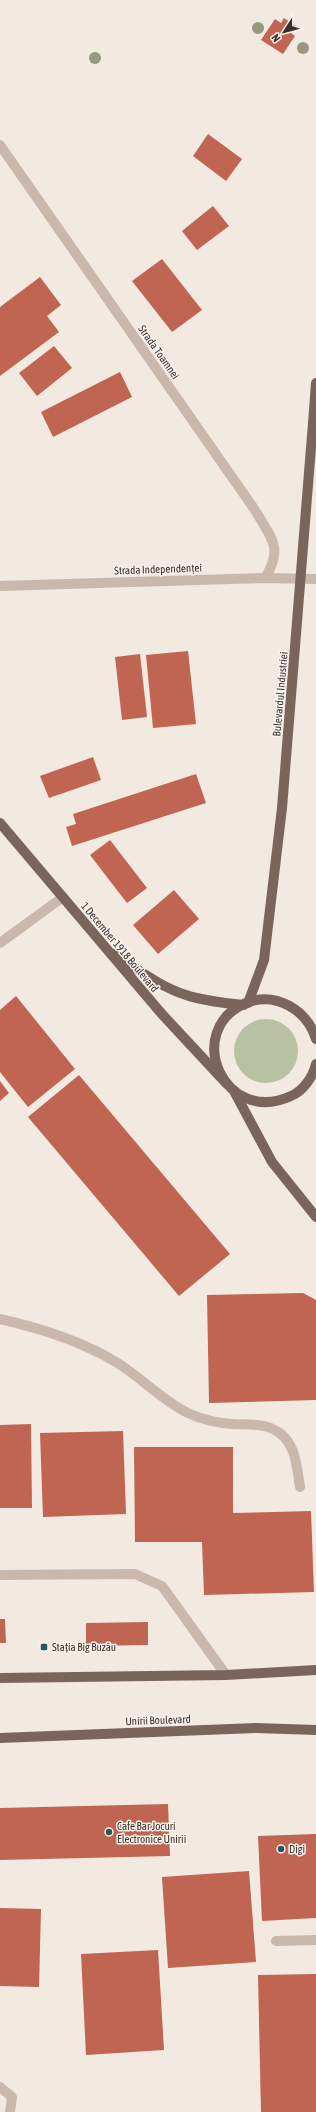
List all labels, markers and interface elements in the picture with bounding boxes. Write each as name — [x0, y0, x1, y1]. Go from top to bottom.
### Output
north arrow — [264, 12, 304, 52]
text: N — [269, 32, 283, 44]
street label: Strada Toamnei — [136, 323, 182, 381]
street label: Strada Independenței — [114, 561, 202, 577]
street label: Bulevardul Industriei — [270, 651, 290, 737]
street label: 1 December 1918 Boulevard — [79, 900, 161, 994]
place label: Stația Big Buzău — [52, 1641, 116, 1653]
marker: Stația Big Buzău — [39, 1642, 49, 1652]
street label: Unirii Boulevard — [125, 1713, 191, 1727]
place label: Cafe Bar Jocuri Electronice Unirii — [117, 1820, 186, 1845]
marker: Cafe Bar Jocuri Electronice Unirii — [104, 1827, 114, 1837]
place label: Digi — [289, 1843, 305, 1855]
marker: Digi — [276, 1844, 286, 1854]

